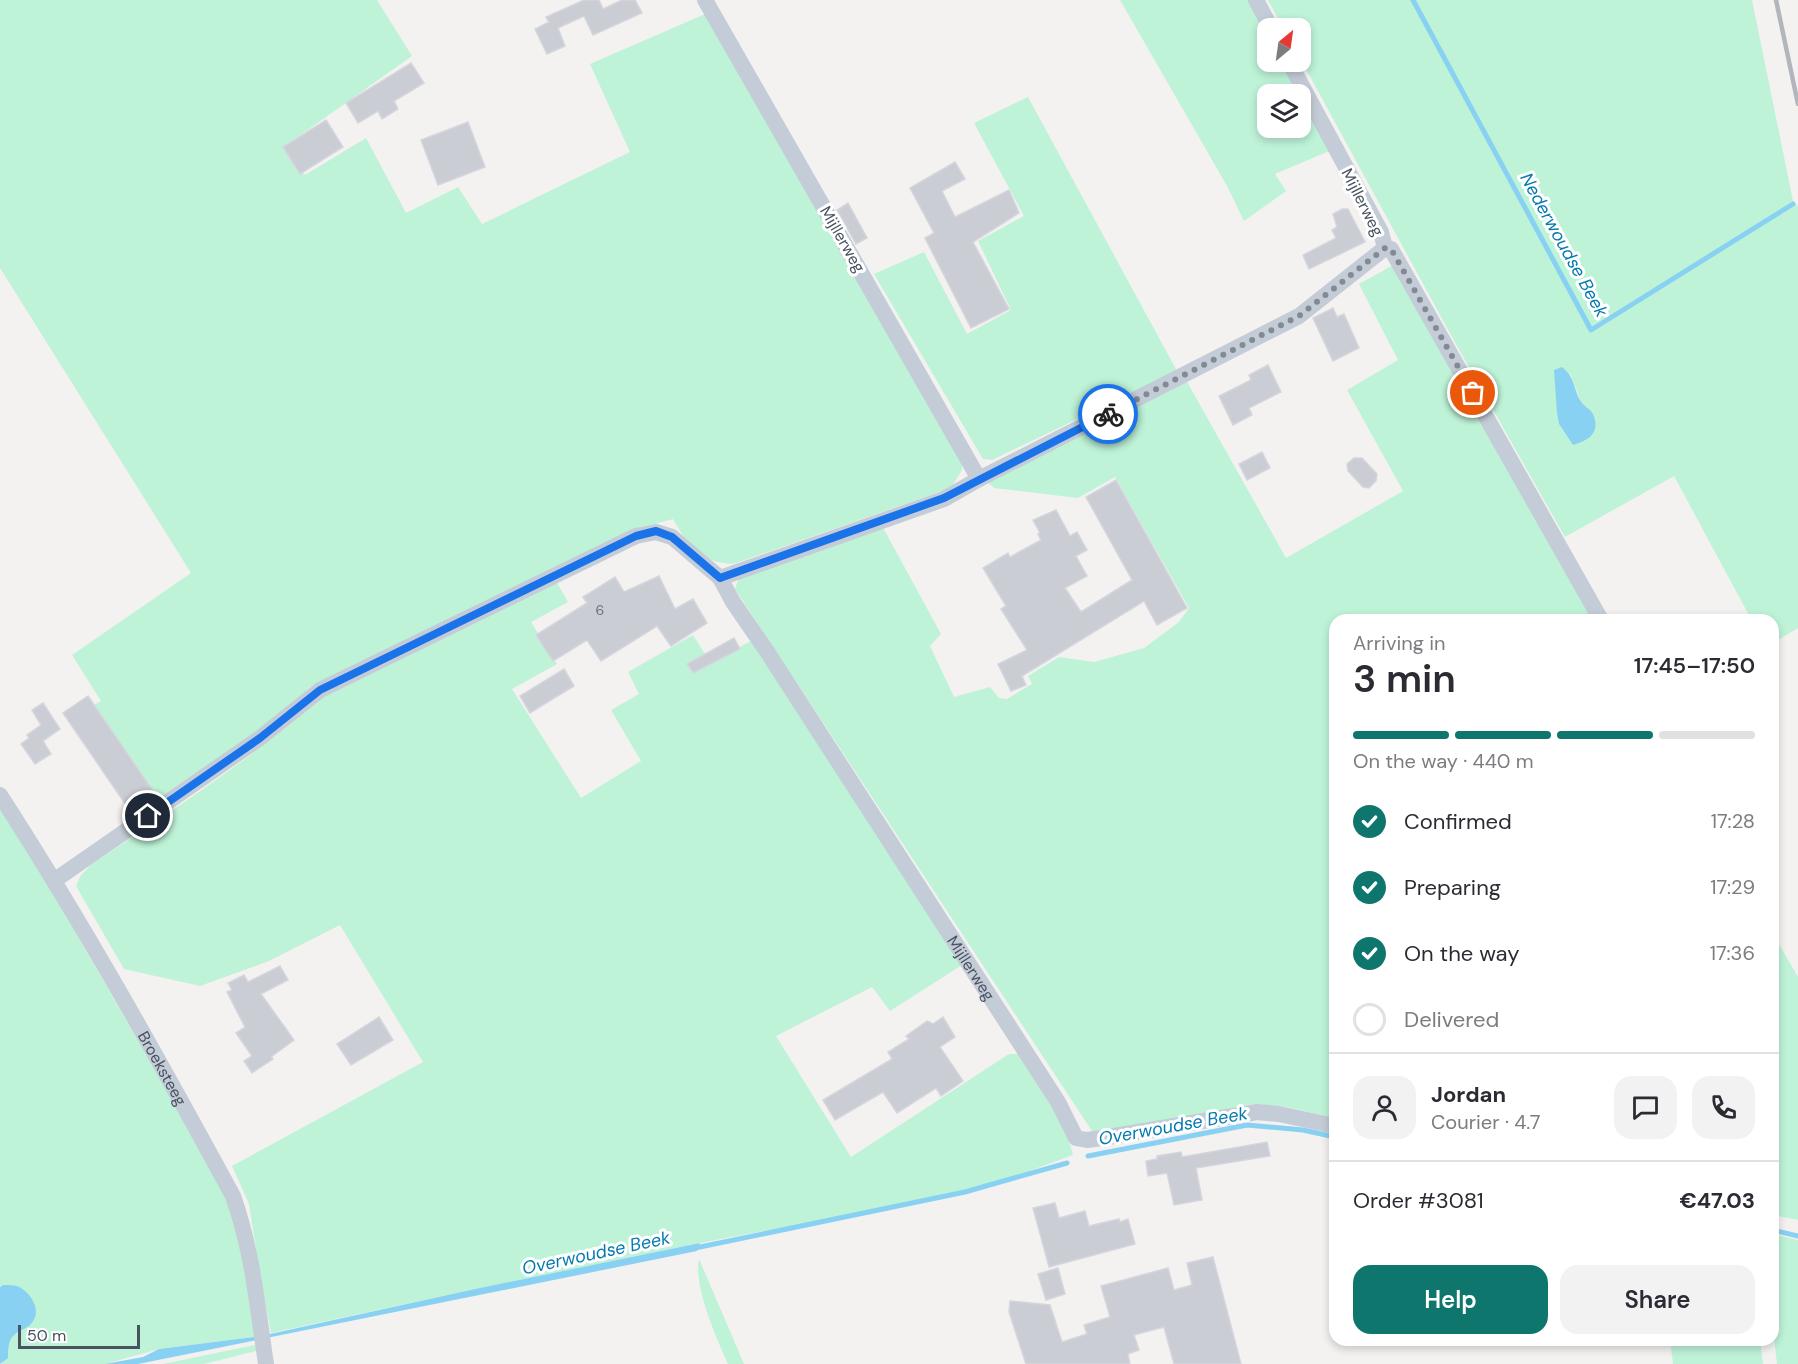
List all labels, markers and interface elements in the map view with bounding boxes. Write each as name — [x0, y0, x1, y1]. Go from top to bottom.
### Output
north arrow — [1257, 18, 1311, 72]
map controls — [1257, 18, 1311, 138]
button: layers — [1257, 84, 1311, 138]
street label: Mijllerweg — [1337, 165, 1389, 240]
water label: Nederwoudse Beek — [1514, 169, 1614, 322]
street label: Mijllerweg — [815, 202, 870, 276]
pin — [1447, 367, 1498, 418]
icon: bag — [1456, 376, 1489, 409]
courier — [1078, 384, 1138, 444]
icon: bike — [1092, 398, 1125, 431]
house number: 6 — [596, 601, 604, 619]
text: Arriving in — [1353, 630, 1445, 656]
text: 17:45–17:50 — [1634, 651, 1755, 680]
text: 3 min — [1353, 653, 1456, 704]
text: On the way · 440 m — [1353, 748, 1534, 774]
pin — [122, 790, 173, 841]
icon: home — [131, 799, 164, 832]
icon: check — [1353, 805, 1386, 838]
text: Confirmed — [1404, 807, 1512, 836]
text: 17:28 — [1711, 808, 1755, 834]
icon: check — [1353, 871, 1386, 904]
text: Preparing — [1404, 873, 1501, 902]
text: 17:29 — [1710, 874, 1755, 900]
street label: Mijllerweg — [942, 932, 1000, 1005]
icon: check — [1353, 937, 1386, 970]
text: On the way — [1404, 939, 1519, 968]
text: 17:36 — [1710, 940, 1755, 966]
text: Delivered — [1404, 1005, 1499, 1034]
street label: Broeksteeg — [133, 1027, 191, 1110]
button: person — [1353, 1076, 1416, 1139]
button: chat — [1614, 1076, 1677, 1139]
button: phone — [1692, 1076, 1755, 1139]
text: Jordan — [1431, 1080, 1506, 1109]
water label: Overwoudse Beek — [1097, 1101, 1250, 1151]
text: Courier · 4.7 — [1431, 1109, 1540, 1135]
text: Order #3081 — [1353, 1186, 1484, 1215]
text: €47.03 — [1679, 1186, 1755, 1215]
water label: Overwoudse Beek — [520, 1225, 673, 1280]
button: Help — [1353, 1265, 1548, 1334]
button: Share — [1560, 1265, 1755, 1334]
scale bar — [18, 1322, 140, 1350]
text: 50 m — [27, 1325, 66, 1346]

